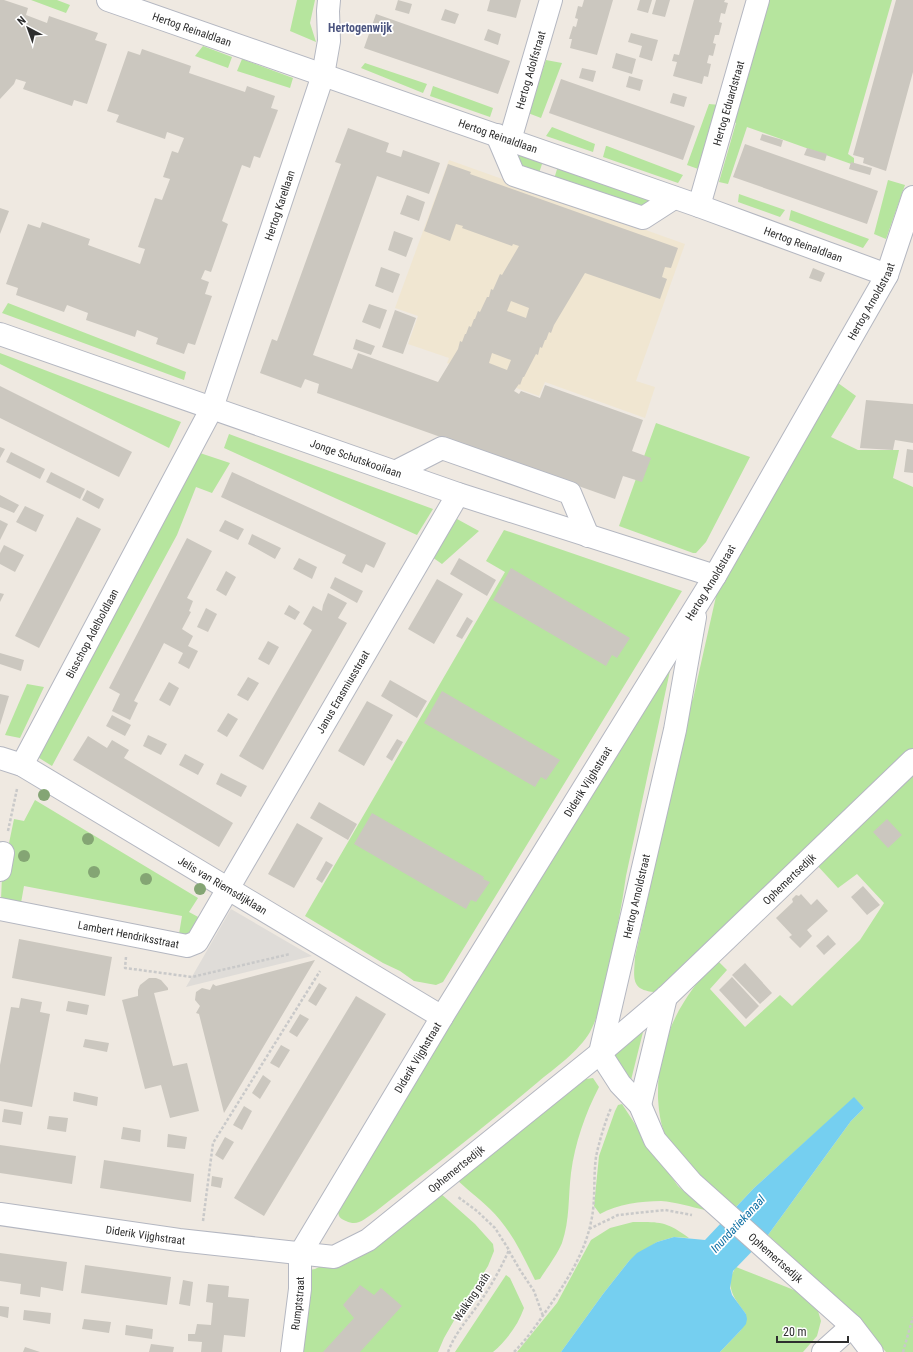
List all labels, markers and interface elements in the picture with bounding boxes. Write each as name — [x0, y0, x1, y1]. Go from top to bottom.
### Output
north arrow — [8, 8, 48, 48]
street label: Hertog Reinaldlaan — [151, 10, 233, 49]
text: N — [15, 14, 29, 28]
district label: Hertogenwijk — [328, 21, 392, 35]
street label: Hertog Adolfstraat — [513, 29, 548, 111]
street label: Hertog Eduardstraat — [710, 59, 747, 147]
street label: Hertog Reinaldlaan — [457, 116, 539, 156]
street label: Hertog Karellaan — [262, 169, 297, 242]
street label: Hertog Reinaldlaan — [762, 224, 844, 265]
street label: Hertog Arnoldstraat — [845, 261, 897, 342]
street label: Jonge Schutskooilaan — [308, 436, 403, 480]
street label: Hertog Arnoldstraat — [683, 542, 738, 623]
street label: Bisschop Adelboldlaan — [63, 587, 121, 680]
street label: Janus Erasmiusstraat — [313, 648, 372, 736]
street label: Diderik Vijghstraat — [561, 744, 614, 819]
street label: Ophemertsedijk — [760, 850, 818, 907]
street label: Hertog Arnoldstraat — [620, 853, 652, 940]
street label: Jelis van Riemsdijklaan — [176, 854, 269, 917]
street label: Lambert Hendriksstraat — [77, 918, 180, 951]
street label: Diderik Vijghstraat — [392, 1020, 444, 1095]
street label: Ophemertsedijk — [425, 1142, 487, 1196]
water label: Inundatiekanaal — [708, 1192, 768, 1255]
street label: Diderik Vijghstraat — [105, 1223, 186, 1247]
street label: Ophemertsedijk — [746, 1230, 806, 1286]
street label: Walking path — [451, 1270, 493, 1324]
street label: Rumptstraat — [288, 1277, 307, 1331]
scale bar — [777, 1318, 848, 1344]
text: 20 m — [783, 1325, 807, 1339]

